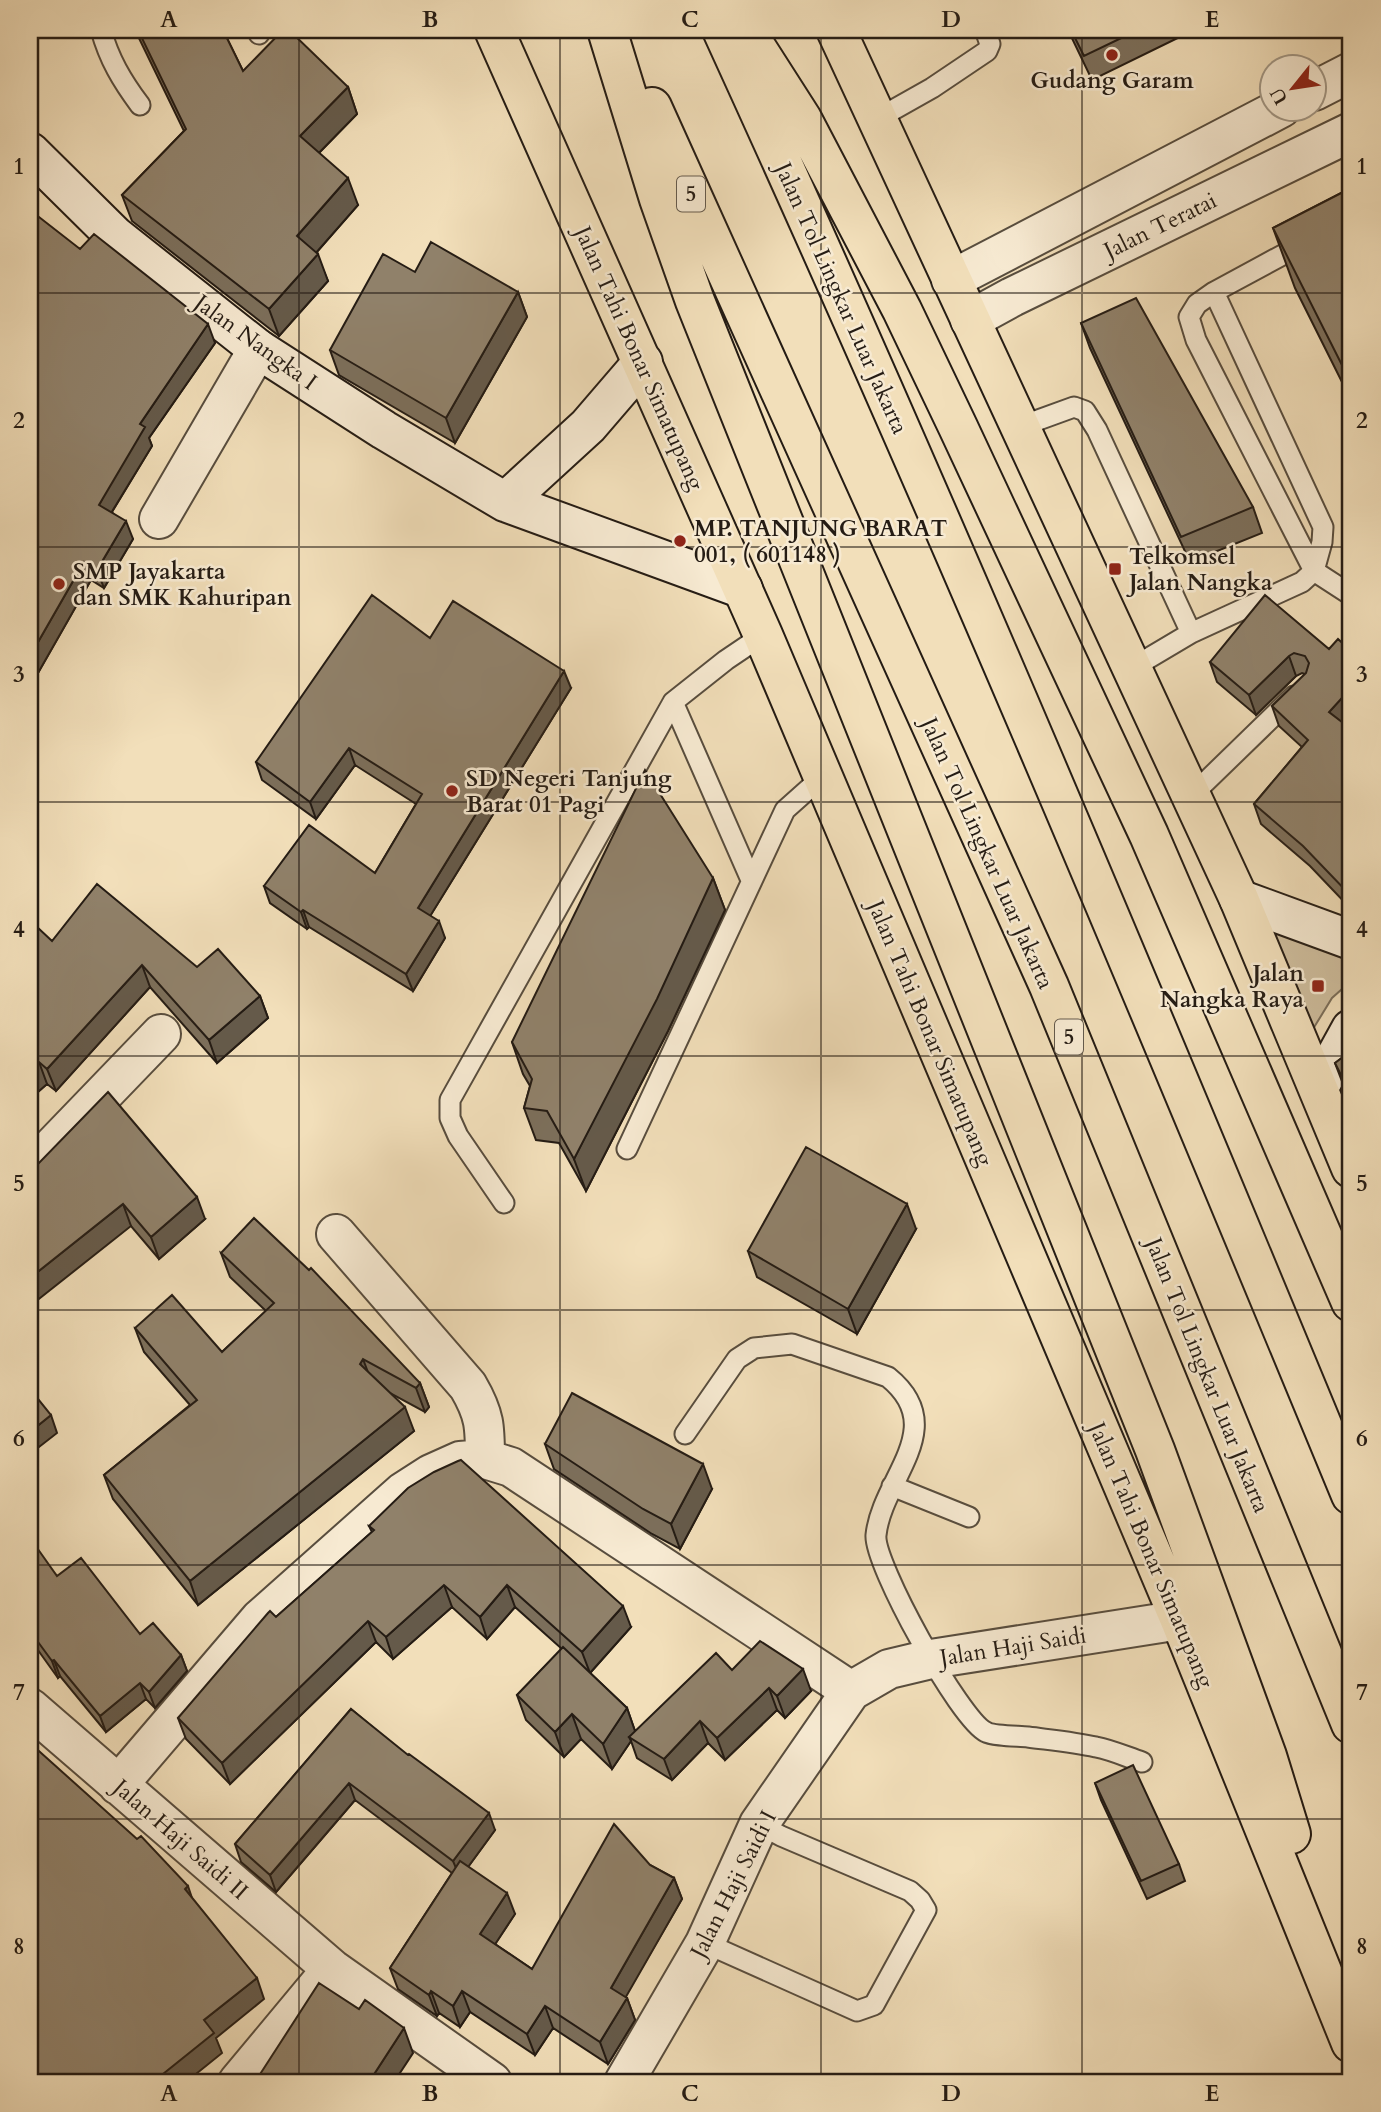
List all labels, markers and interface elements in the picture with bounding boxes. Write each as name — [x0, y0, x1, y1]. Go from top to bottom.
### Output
text: A — [160, 4, 178, 35]
text: B — [422, 4, 438, 35]
text: C — [681, 4, 699, 35]
text: D — [941, 4, 961, 35]
text: E — [1205, 4, 1219, 35]
marker: Gudang Garam — [1104, 47, 1120, 63]
north arrow — [1258, 52, 1328, 122]
place label: Gudang Garam — [1030, 65, 1195, 96]
text: U — [1264, 82, 1294, 109]
text: 1 — [13, 151, 25, 182]
text: 1 — [1356, 151, 1368, 182]
street label: Jalan Tol Lingkar Luar Jakarta — [766, 155, 915, 439]
road number: 5 — [677, 176, 705, 212]
street label: Jalan Teratai — [1096, 185, 1222, 267]
street label: Jalan Tahi Bonar Simatupang — [566, 219, 712, 495]
street label: Jalan Nangka I — [186, 286, 323, 397]
text: 2 — [13, 405, 25, 436]
text: 2 — [1356, 405, 1368, 436]
place label: MP. TANJUNG BARAT 001, ( 601148 ) — [694, 513, 948, 570]
marker: MP. TANJUNG BARAT 001, ( 601148 ) — [672, 533, 688, 549]
place label: Telkomsel Jalan Nangka — [1126, 541, 1273, 598]
place label: SMP Jayakarta dan SMK Kahuripan — [73, 556, 292, 613]
marker: Telkomsel Jalan Nangka — [1107, 561, 1123, 577]
marker: SMP Jayakarta dan SMK Kahuripan — [51, 576, 67, 592]
text: 3 — [13, 659, 25, 690]
text: 3 — [1356, 659, 1368, 690]
street label: Jalan Tol Lingkar Luar Jakarta — [912, 710, 1061, 994]
place label: SD Negeri Tanjung Barat 01 Pagi — [466, 763, 672, 820]
marker: SD Negeri Tanjung Barat 01 Pagi — [444, 783, 460, 799]
street label: Jalan Tahi Bonar Simatupang — [859, 893, 1001, 1171]
text: 4 — [13, 914, 25, 945]
text: 4 — [1356, 914, 1368, 945]
place label: Jalan Nangka Raya — [1160, 958, 1305, 1015]
marker: Jalan Nangka Raya — [1310, 978, 1326, 994]
road number: 5 — [1055, 1020, 1083, 1054]
text: 5 — [13, 1168, 25, 1199]
text: 5 — [1356, 1168, 1368, 1199]
street label: Jalan Tol Lingkar Luar Jakarta — [1137, 1230, 1277, 1517]
street label: Jalan Tahi Bonar Simatupang — [1080, 1415, 1222, 1693]
text: 6 — [13, 1423, 25, 1454]
text: 6 — [1356, 1423, 1368, 1454]
street label: Jalan Haji Saidi — [935, 1620, 1088, 1674]
text: 7 — [13, 1677, 25, 1708]
text: 7 — [1356, 1677, 1368, 1708]
street label: Jalan Haji Saidi II — [104, 1770, 255, 1907]
street label: Jalan Haji Saidi I — [682, 1805, 784, 1966]
text: 8 — [13, 1931, 25, 1962]
text: 8 — [1356, 1931, 1368, 1962]
text: A — [160, 2078, 178, 2109]
text: B — [422, 2078, 438, 2109]
text: C — [681, 2078, 699, 2109]
text: D — [941, 2078, 961, 2109]
text: E — [1205, 2078, 1219, 2109]

